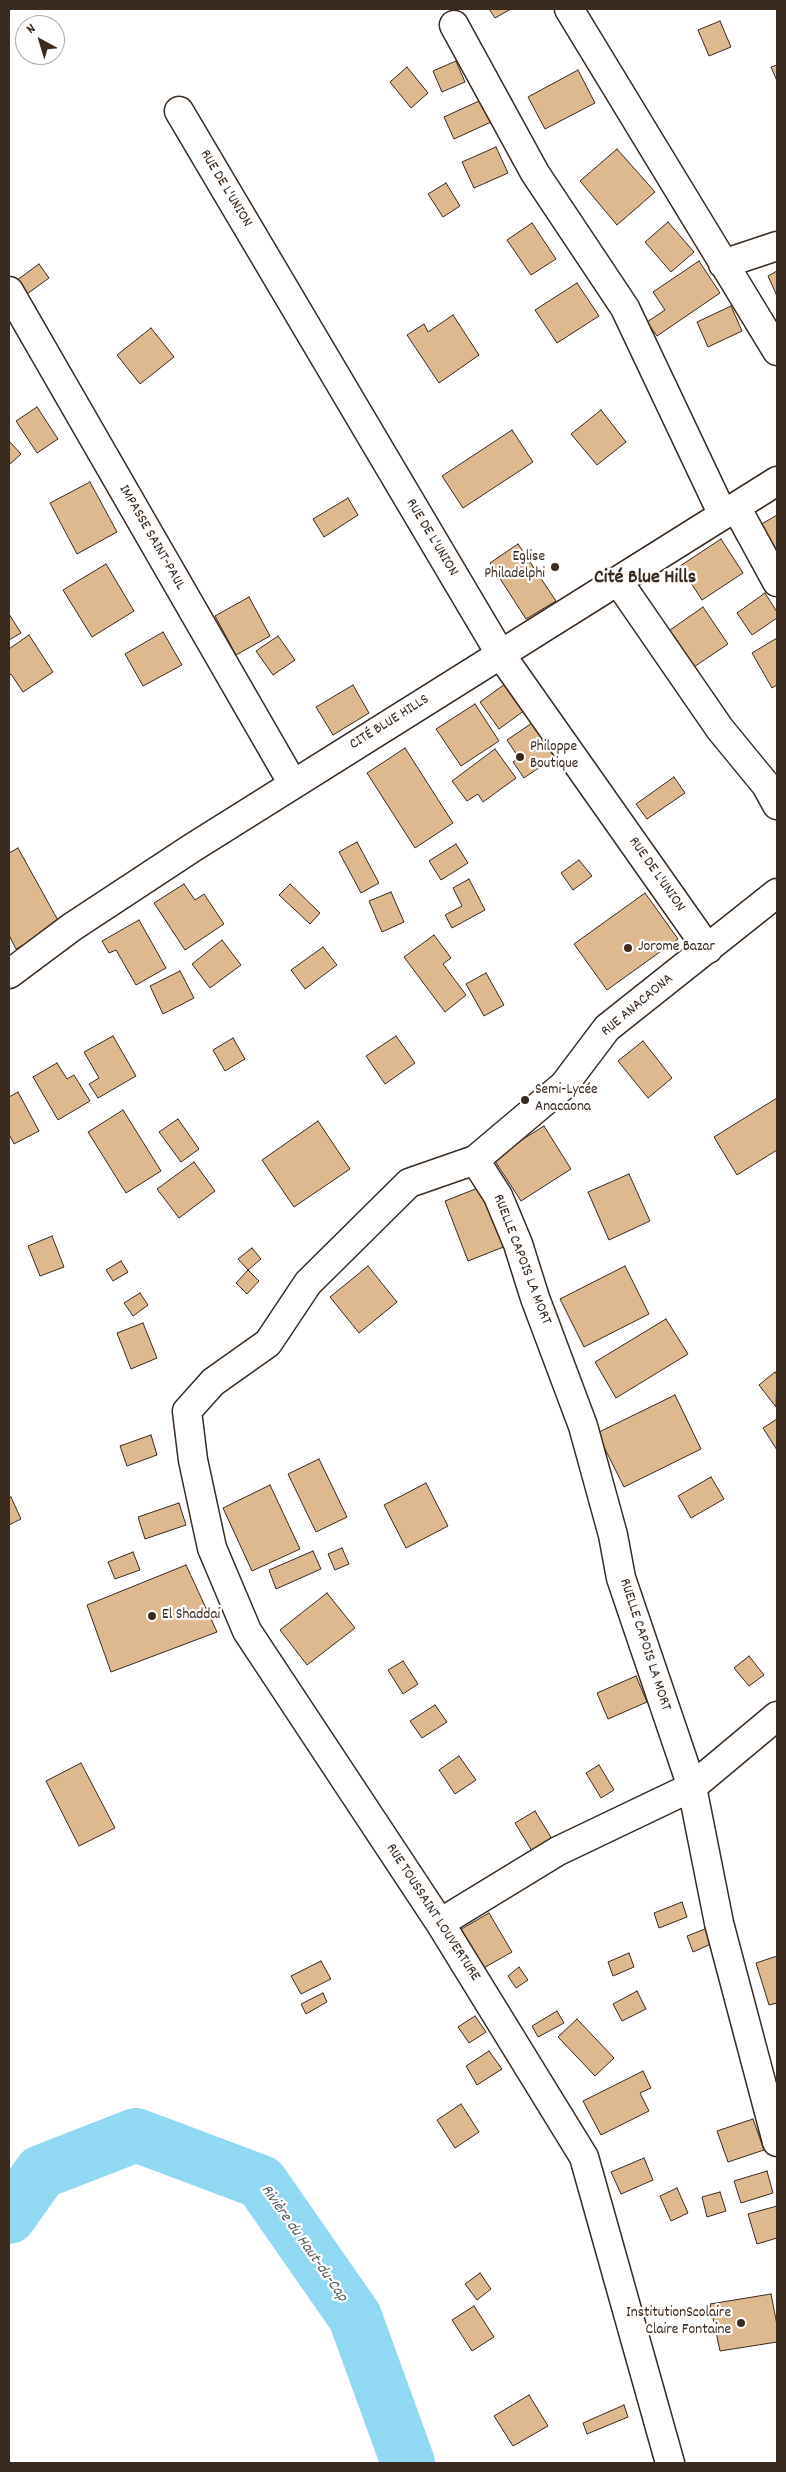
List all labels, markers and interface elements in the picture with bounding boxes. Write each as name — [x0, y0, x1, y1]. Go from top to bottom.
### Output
north arrow — [15, 15, 65, 65]
text: N — [22, 19, 40, 39]
street label: RUE DE L'UNION — [195, 147, 255, 231]
street label: IMPASSE SAINT-PAUL — [114, 482, 188, 594]
street label: RUE DE L'UNION — [401, 496, 461, 580]
place label: Eglise Philadelphi — [484, 549, 545, 584]
marker: Eglise Philadelphi — [549, 561, 561, 573]
district label: Cité Blue Hills — [594, 567, 696, 591]
street label: CITÉ BLUE HILLS — [347, 691, 433, 755]
place label: Philoppe Boutique — [530, 739, 578, 774]
marker: Philoppe Boutique — [514, 751, 526, 763]
street label: RUE DE L'UNION — [624, 834, 688, 916]
place label: Jorome Bazar — [638, 939, 715, 957]
marker: Jorome Bazar — [622, 942, 634, 954]
street label: RUE ANACAONA — [598, 971, 678, 1041]
place label: Semi-Lycée Anacaona — [535, 1082, 598, 1117]
marker: Semi-Lycée Anacaona — [519, 1094, 531, 1106]
street label: RUELLE CAPOIS LA MORT — [488, 1192, 554, 1328]
street label: RUELLE CAPOIS LA MORT — [614, 1577, 674, 1713]
place label: El Shaddai — [162, 1607, 220, 1625]
marker: El Shaddai — [146, 1610, 158, 1622]
street label: RUE TOUSSAINT LOUVERTURE — [381, 1841, 483, 1985]
water label: Rivière du Haut-du-Cap — [255, 2182, 351, 2306]
place label: InstitutionScolaire Claire Fontaine — [626, 2305, 731, 2340]
marker: InstitutionScolaire Claire Fontaine — [735, 2317, 747, 2329]

